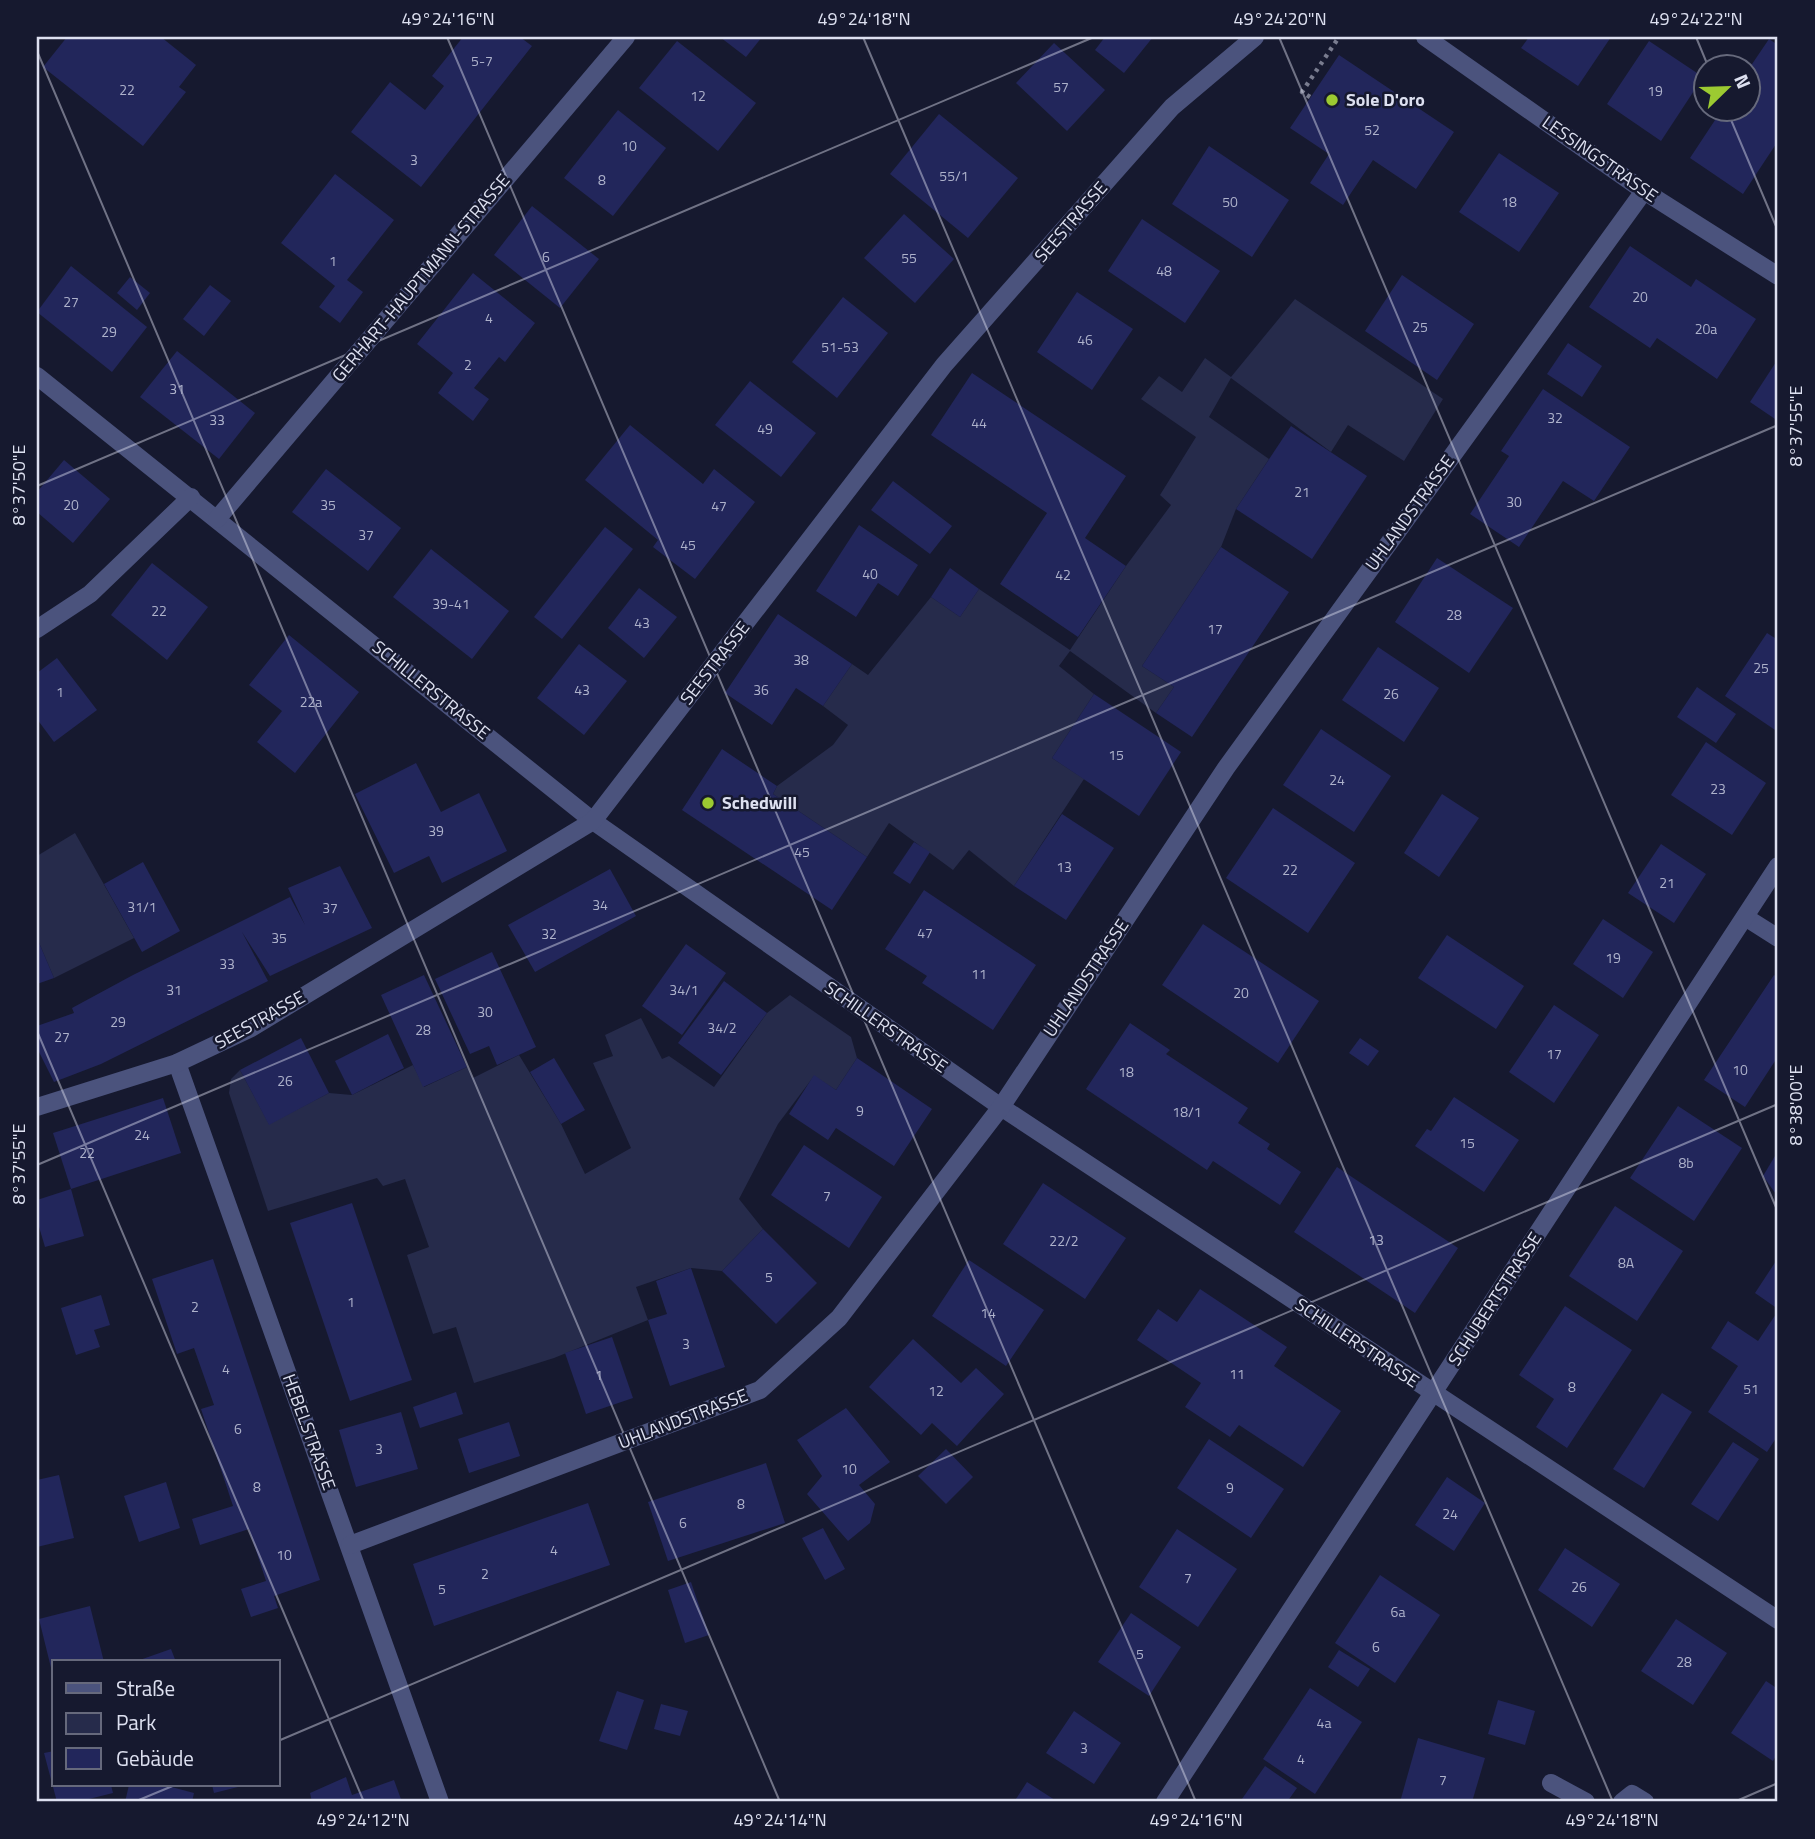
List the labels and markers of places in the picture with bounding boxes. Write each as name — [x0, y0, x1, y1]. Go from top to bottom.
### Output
place label: Sole D'oro — [1346, 86, 1425, 113]
marker: Sole D'oro — [1324, 92, 1340, 108]
place label: Schedwill — [722, 789, 797, 816]
marker: Schedwill — [700, 795, 716, 811]

